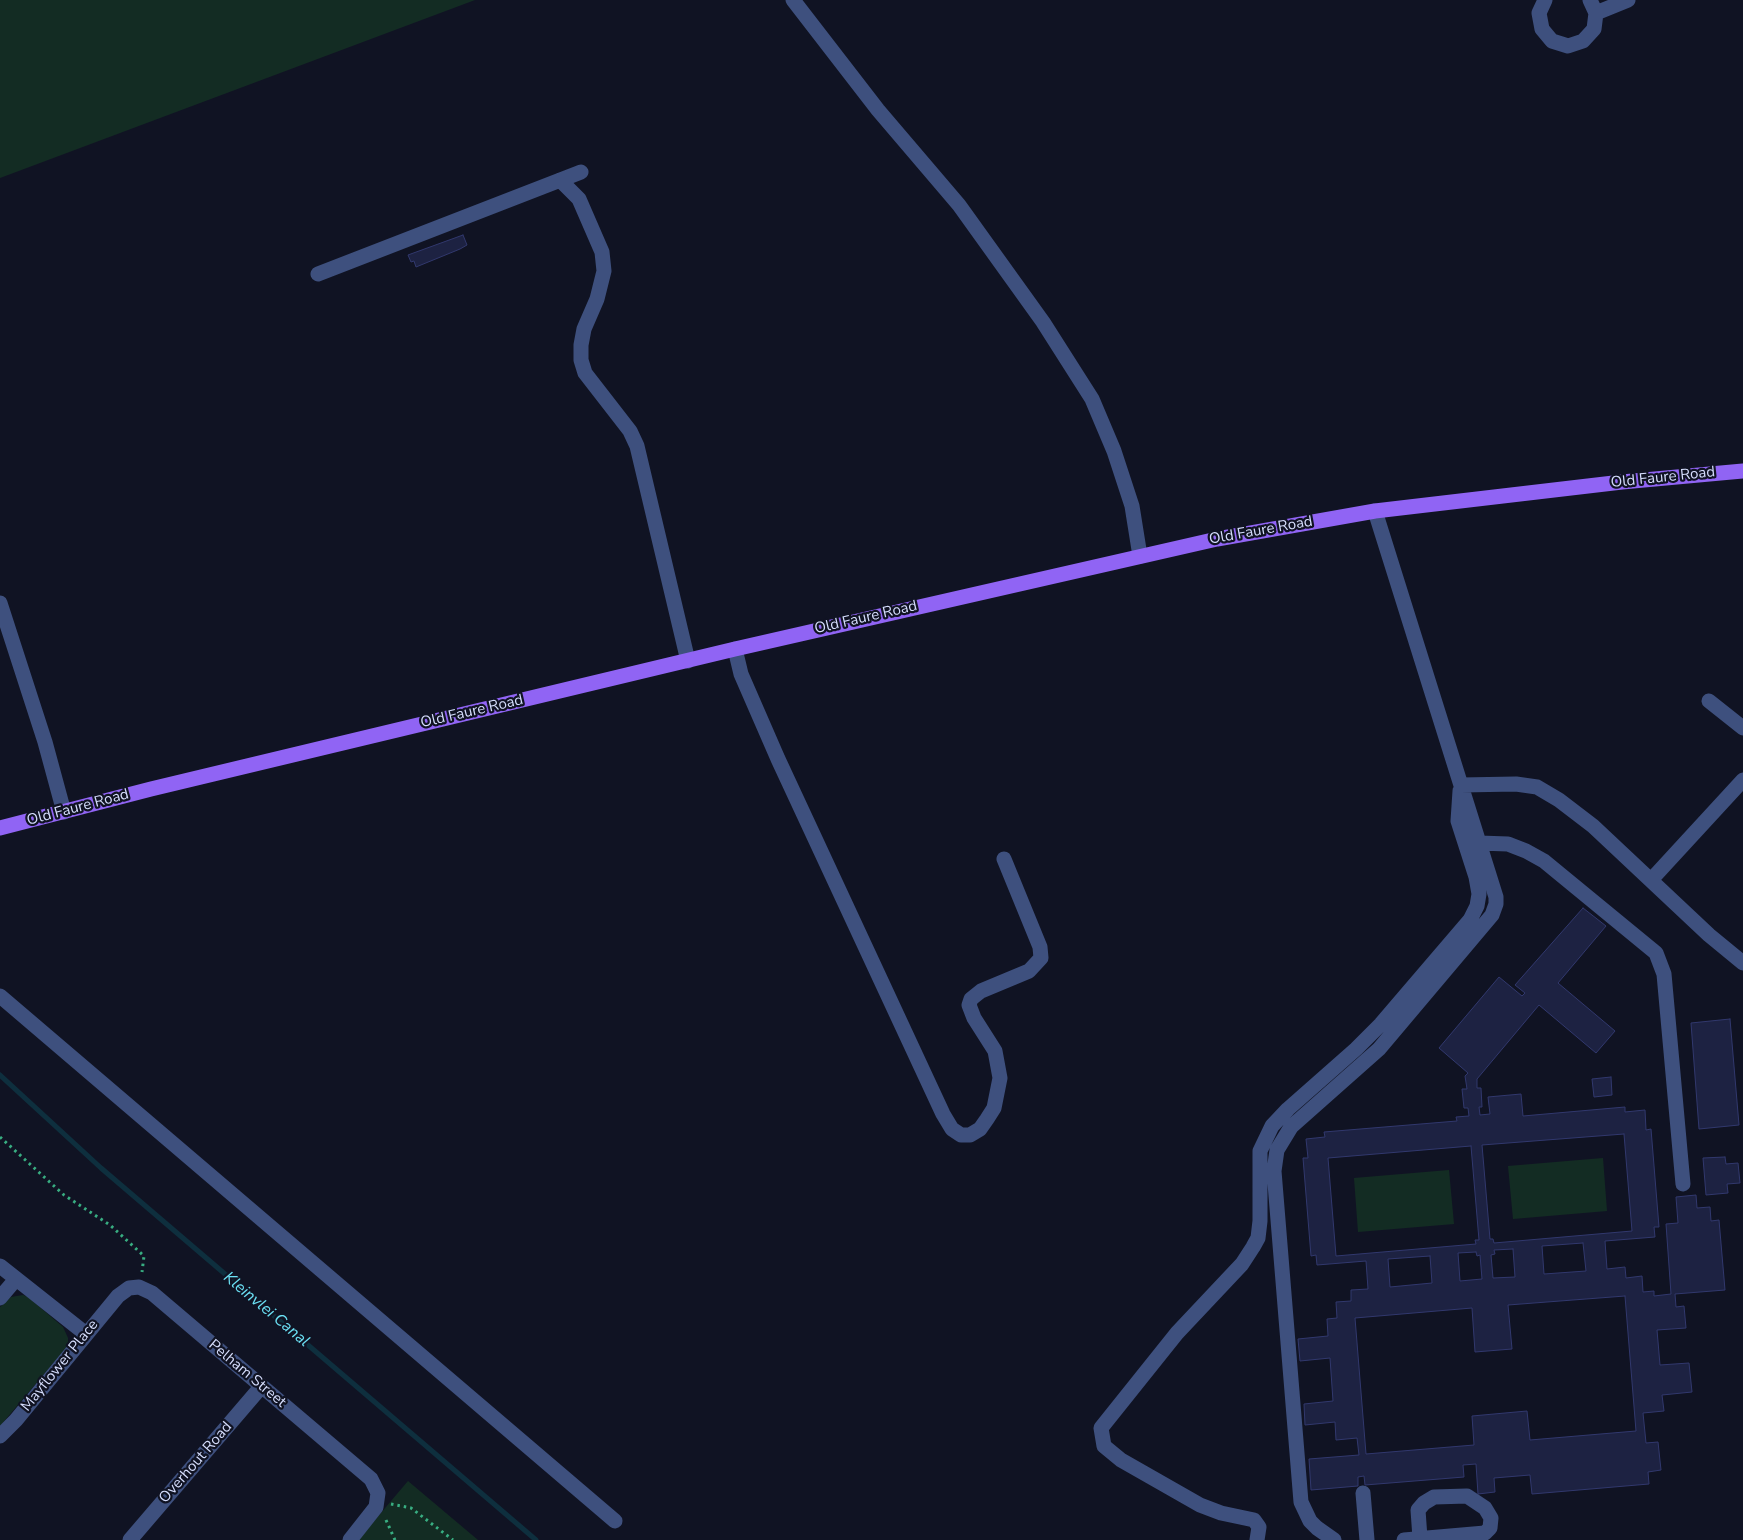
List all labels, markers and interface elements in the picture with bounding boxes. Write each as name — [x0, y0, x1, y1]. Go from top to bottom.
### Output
street label: Old Faure Road — [1610, 464, 1716, 492]
street label: Old Faure Road — [1208, 513, 1314, 549]
street label: Old Faure Road — [813, 597, 919, 639]
street label: Old Faure Road — [419, 691, 525, 733]
street label: Old Faure Road — [25, 786, 131, 830]
water label: Kleinvlei Canal — [219, 1268, 313, 1352]
street label: Mayflower Place — [18, 1317, 102, 1415]
street label: Pelham Street — [205, 1336, 289, 1412]
street label: Overhout Road — [156, 1419, 236, 1507]

